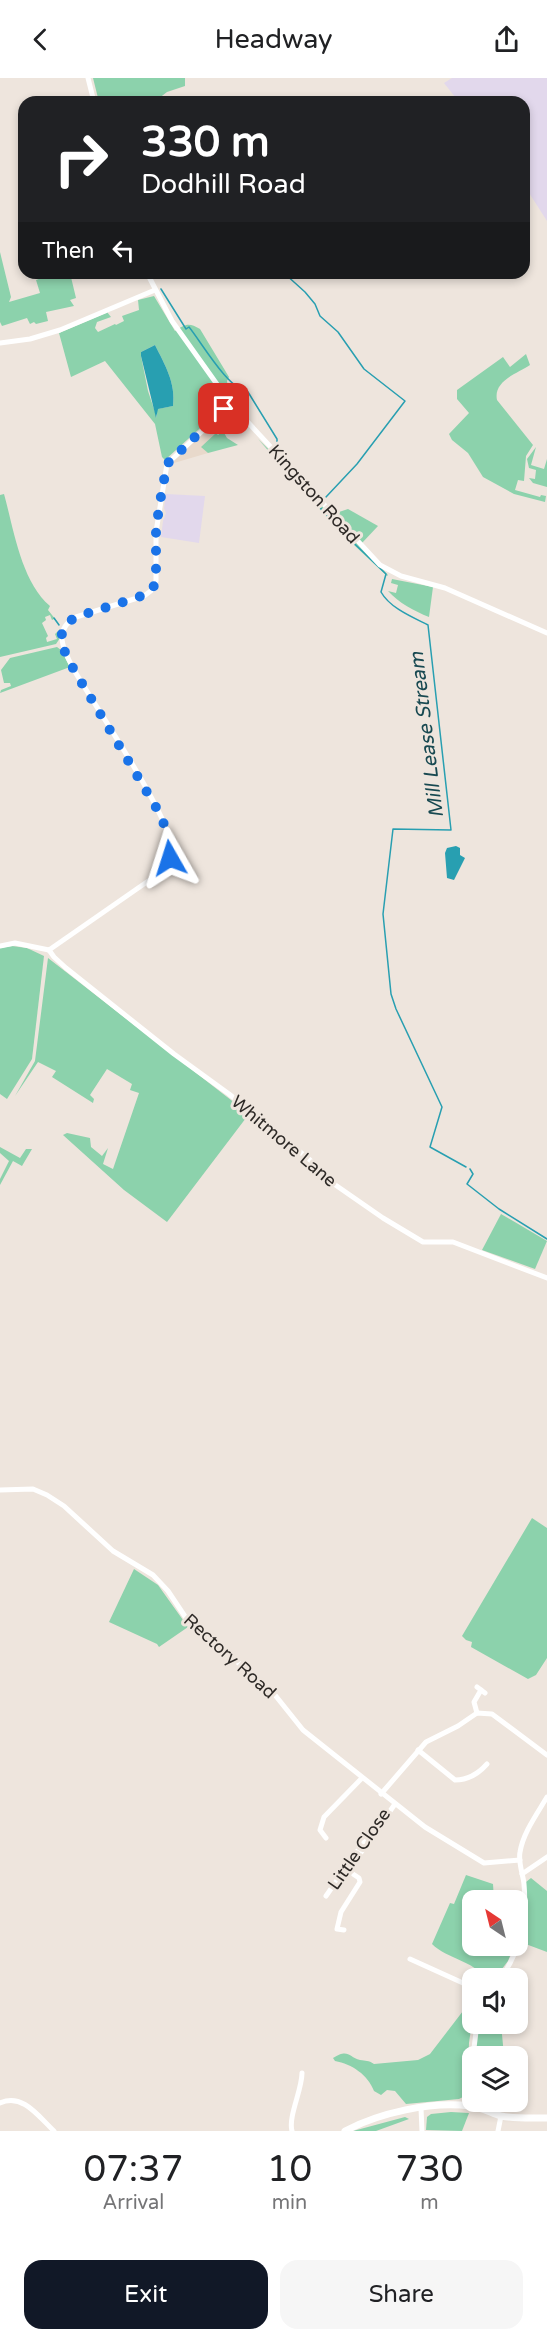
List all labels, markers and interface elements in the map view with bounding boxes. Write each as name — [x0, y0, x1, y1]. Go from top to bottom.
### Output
icon: back — [24, 23, 57, 56]
text: Headway — [214, 23, 333, 56]
icon: share — [490, 23, 523, 56]
text: 330 m — [141, 117, 270, 168]
icon: right — [42, 120, 120, 198]
text: Dodhill Road — [141, 168, 306, 201]
icon: left — [107, 234, 140, 267]
text: Then — [42, 238, 95, 264]
pin — [198, 383, 249, 434]
icon: arrive — [207, 392, 240, 425]
street label: Kingston Road — [264, 440, 364, 548]
water label: Mill Lease Stream — [405, 650, 449, 819]
position arrow — [138, 826, 202, 890]
street label: Whitmore Lane — [227, 1090, 341, 1192]
street label: Rectory Road — [179, 1609, 281, 1703]
street label: Little Close — [323, 1804, 395, 1894]
north arrow — [462, 1890, 528, 1956]
map controls — [462, 1890, 528, 2112]
button: sound — [462, 1968, 528, 2034]
button: layers — [462, 2046, 528, 2112]
text: 07:37 — [84, 2148, 183, 2191]
text: 10 — [267, 2148, 312, 2191]
text: 730 — [396, 2148, 463, 2191]
text: Arrival — [103, 2191, 164, 2215]
text: min — [272, 2191, 307, 2215]
text: m — [420, 2191, 439, 2215]
button: Exit — [24, 2260, 268, 2329]
button: Share — [280, 2260, 523, 2329]

